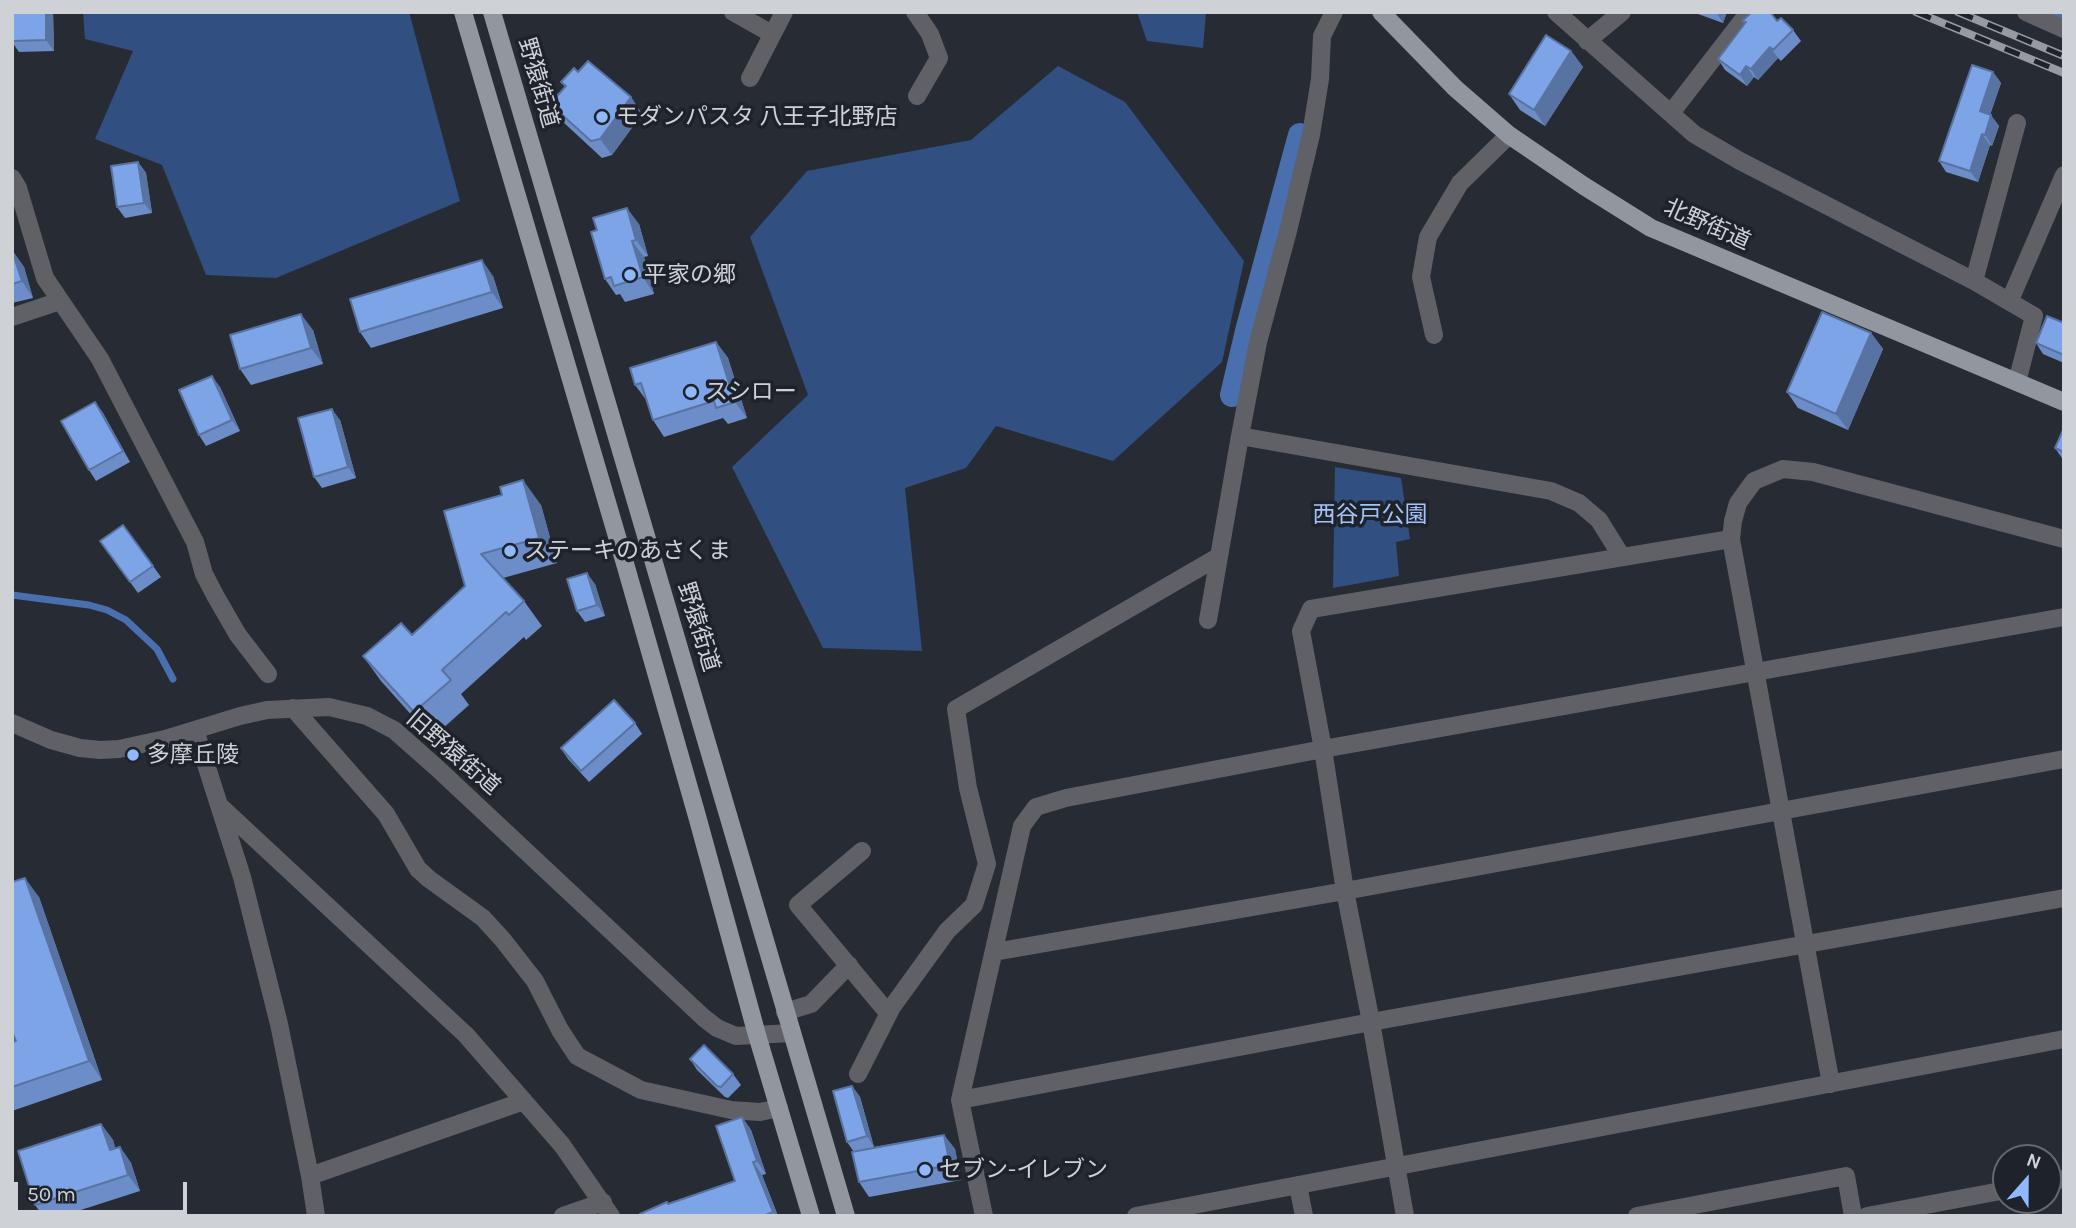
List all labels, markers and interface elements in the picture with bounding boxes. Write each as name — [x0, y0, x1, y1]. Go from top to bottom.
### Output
street label: 野猿街道 — [512, 35, 564, 131]
place label: モダンパスタ 八王子北野店 — [616, 103, 897, 131]
marker: モダンパスタ 八王子北野店 — [594, 109, 610, 125]
street label: 北野街道 — [1659, 194, 1755, 256]
place label: 平家の郷 — [644, 261, 736, 289]
marker: 平家の郷 — [622, 267, 638, 283]
place label: スシロー — [705, 378, 797, 406]
marker: スシロー — [683, 384, 699, 400]
park label: 西谷戸公園 — [1313, 501, 1427, 529]
place label: ステーキのあさくま — [524, 537, 731, 565]
marker: ステーキのあさくま — [502, 543, 518, 559]
street label: 野猿街道 — [671, 579, 725, 675]
street label: 旧野猿街道 — [401, 705, 505, 801]
place label: 多摩丘陵 — [147, 741, 239, 769]
marker: 多摩丘陵 — [125, 747, 141, 763]
north arrow — [1992, 1144, 2062, 1214]
text: N — [2024, 1149, 2044, 1174]
place label: セブン-イレブン — [939, 1156, 1108, 1184]
marker: セブン-イレブン — [917, 1162, 933, 1178]
scale bar — [18, 1168, 191, 1212]
text: 50 m — [27, 1182, 76, 1206]

